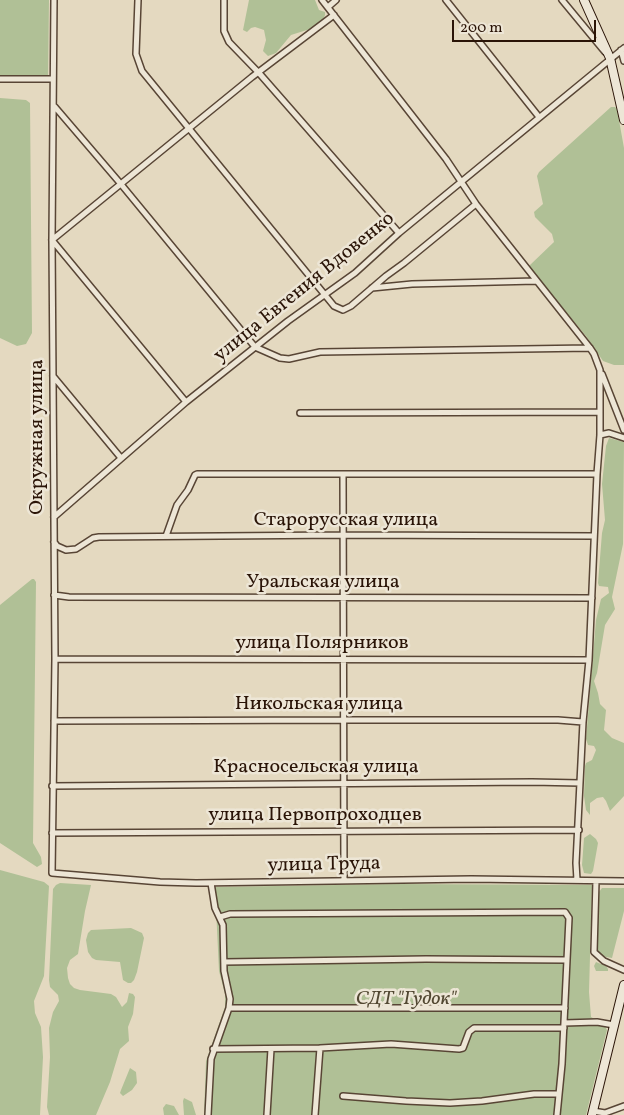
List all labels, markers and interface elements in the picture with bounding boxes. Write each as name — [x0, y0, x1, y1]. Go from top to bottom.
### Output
scale bar — [454, 10, 598, 42]
text: 200 m — [460, 18, 503, 39]
street label: улица Евгения Вдовенко — [210, 208, 400, 368]
street label: Окружная улица — [26, 359, 50, 515]
street label: Старорусская улица — [254, 509, 438, 533]
street label: Уральская улица — [246, 571, 400, 595]
street label: улица Полярников — [235, 632, 409, 656]
street label: Никольская улица — [235, 693, 403, 717]
street label: Красносельская улица — [213, 756, 419, 780]
street label: улица Первопроходцев — [208, 804, 422, 828]
street label: улица Труда — [267, 853, 381, 879]
park label: СДТ "Гудок" — [356, 988, 456, 1012]

